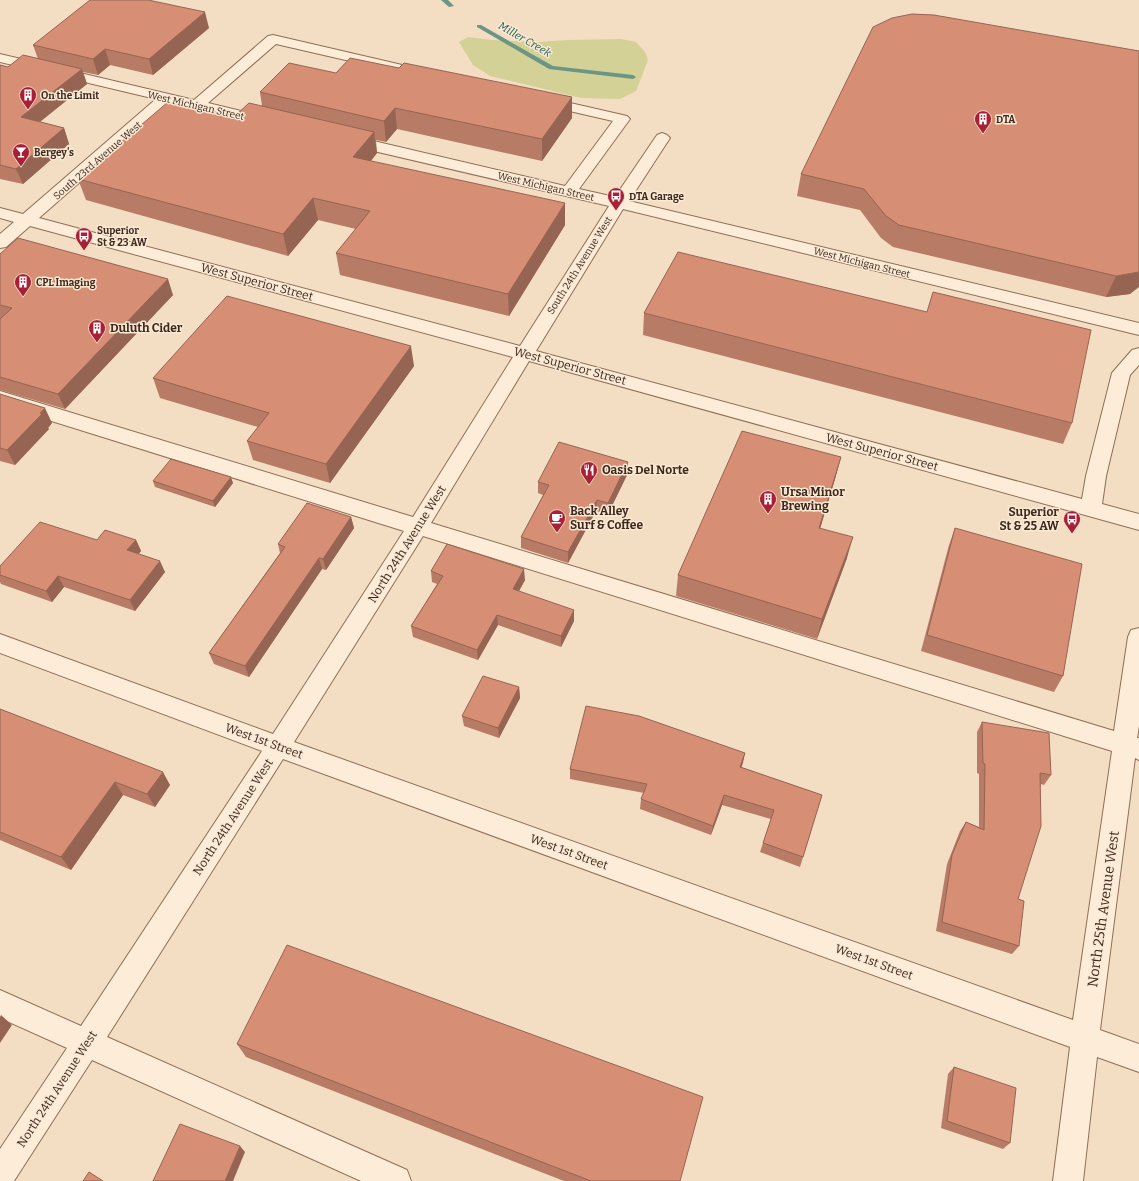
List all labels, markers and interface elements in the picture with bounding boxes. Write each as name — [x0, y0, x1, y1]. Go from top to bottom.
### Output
water label: Miller Creek — [496, 19, 554, 60]
building icon: On the Limit — [18, 85, 38, 110]
street label: West Michigan Street — [146, 89, 246, 123]
place label: On the Limit — [41, 90, 99, 102]
building icon: DTA — [973, 109, 993, 134]
place label: DTA — [996, 114, 1016, 126]
street label: South 23rd Avenue West — [51, 119, 145, 202]
bar icon: Bergey's — [11, 142, 31, 167]
place label: Bergey's — [34, 147, 74, 159]
street label: West Michigan Street — [496, 170, 596, 204]
bus stop icon: DTA Garage — [606, 186, 626, 211]
place label: DTA Garage — [629, 191, 684, 203]
street label: South 24th Avenue West — [545, 214, 615, 317]
place label: Superior St & 23 AW — [97, 225, 148, 249]
bus stop icon: Superior St & 23 AW — [74, 226, 94, 251]
street label: West Michigan Street — [812, 245, 912, 281]
street label: West Superior Street — [199, 260, 315, 304]
building icon: CPL Imaging — [13, 272, 33, 297]
place label: CPL Imaging — [36, 277, 96, 289]
building icon: Duluth Cider — [87, 318, 107, 343]
place label: Duluth Cider — [110, 321, 183, 335]
street label: West Superior Street — [512, 344, 628, 388]
street label: West Superior Street — [824, 430, 940, 474]
restaurant icon: Oasis Del Norte — [579, 460, 599, 485]
place label: Oasis Del Norte — [602, 463, 689, 477]
street label: North 24th Avenue West — [365, 482, 449, 605]
place label: Ursa Minor Brewing — [781, 485, 845, 513]
building icon: Ursa Minor Brewing — [758, 489, 778, 514]
place label: Back Alley Surf & Coffee — [570, 504, 643, 532]
place label: Superior St & 25 AW — [999, 505, 1060, 533]
cafe icon: Back Alley Surf & Coffee — [547, 508, 567, 533]
bus stop icon: Superior St & 25 AW — [1062, 509, 1082, 534]
street label: West 1st Street — [223, 720, 305, 762]
street label: North 24th Avenue West — [190, 756, 276, 878]
street label: North 25th Avenue West — [1084, 830, 1123, 988]
street label: West 1st Street — [528, 831, 610, 873]
street label: West 1st Street — [833, 941, 915, 983]
street label: North 24th Avenue West — [14, 1028, 100, 1150]

